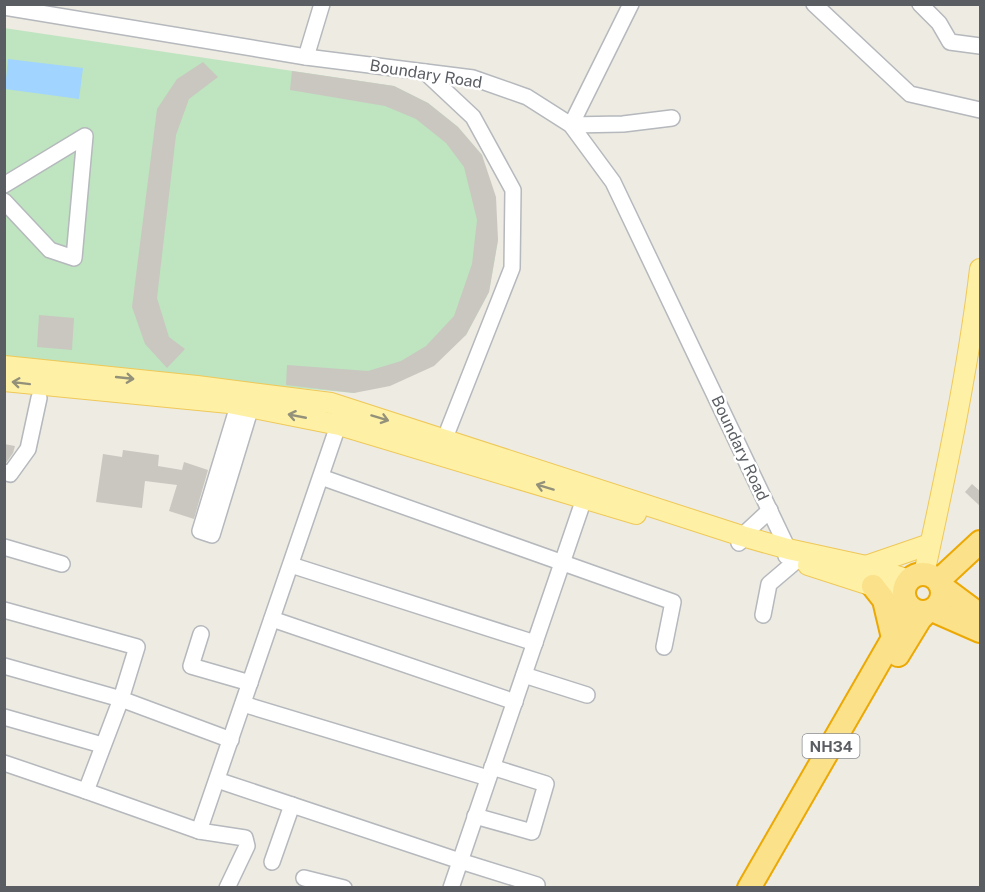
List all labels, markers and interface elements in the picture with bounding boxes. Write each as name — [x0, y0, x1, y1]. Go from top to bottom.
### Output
street label: Boundary Road — [368, 56, 484, 92]
one-way arrow — [115, 373, 135, 384]
one-way arrow — [11, 378, 31, 389]
street label: Boundary Road — [707, 393, 773, 503]
one-way arrow — [288, 410, 308, 421]
one-way arrow — [370, 413, 389, 424]
one-way arrow — [536, 481, 555, 492]
road number: NH34 — [802, 734, 860, 758]

